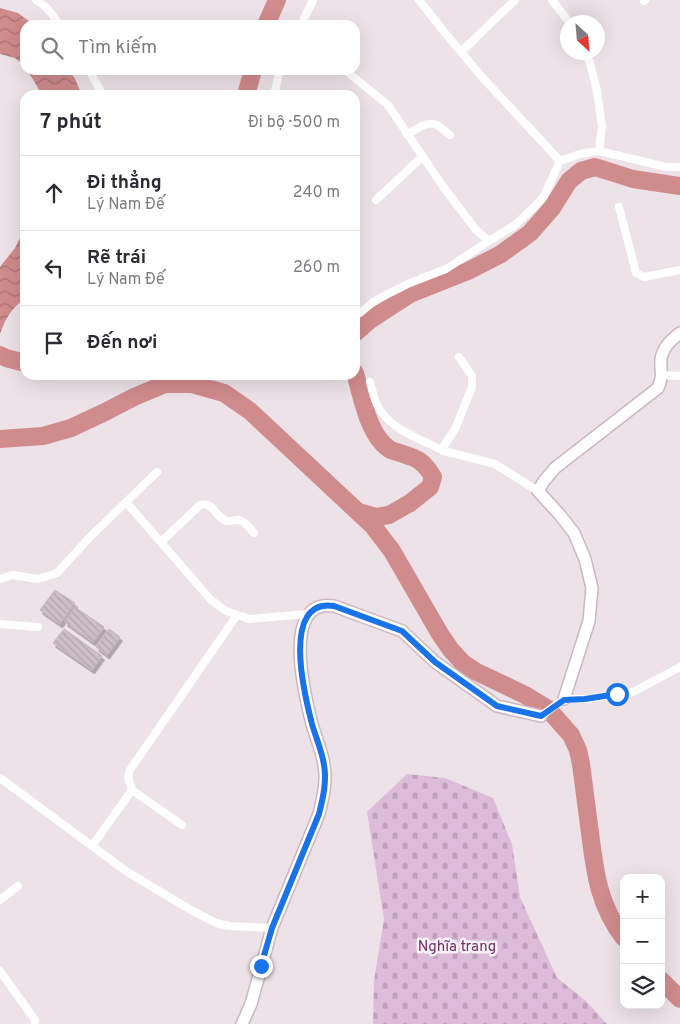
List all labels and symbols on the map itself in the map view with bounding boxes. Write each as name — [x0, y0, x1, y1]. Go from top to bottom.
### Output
north arrow — [560, 15, 605, 60]
route start — [606, 683, 629, 706]
park label: Nghĩa trang — [418, 938, 496, 957]
route end — [250, 955, 273, 978]

